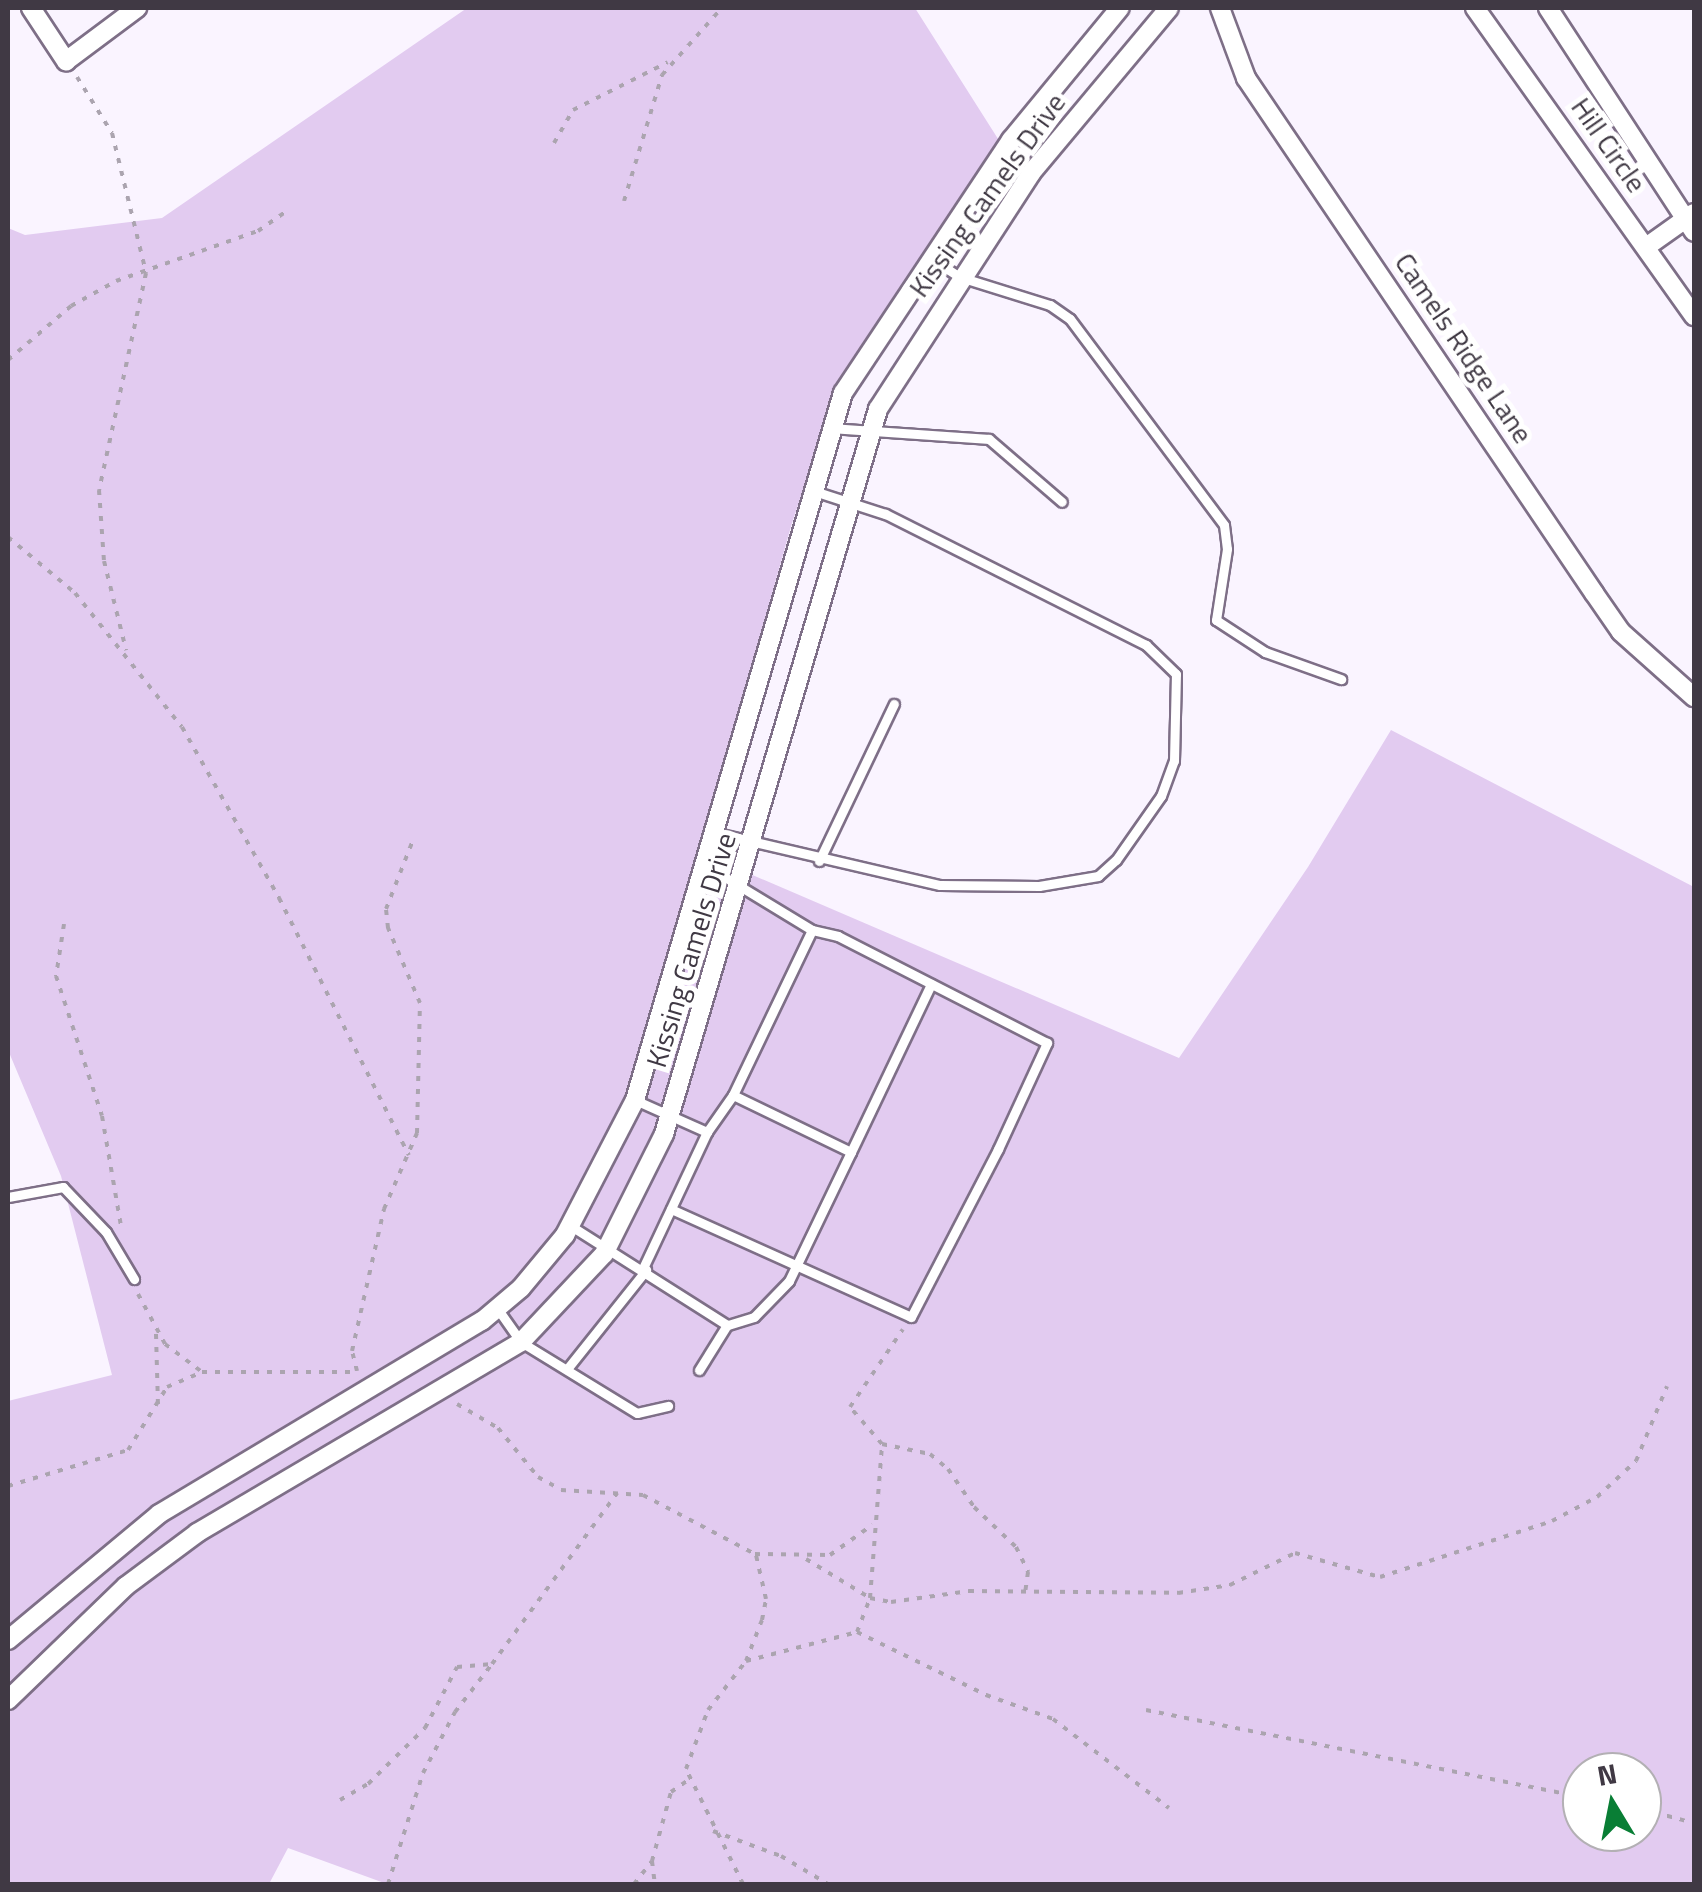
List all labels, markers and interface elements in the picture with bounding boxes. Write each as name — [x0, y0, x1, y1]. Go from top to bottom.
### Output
street label: Kissing Camels Drive — [902, 87, 1072, 303]
street label: Hill Circle — [1564, 91, 1654, 199]
street label: Camels Ridge Lane — [1388, 247, 1540, 449]
street label: Kissing Camels Drive — [639, 829, 743, 1071]
text: N — [1594, 1751, 1620, 1797]
north arrow — [1562, 1752, 1662, 1852]

